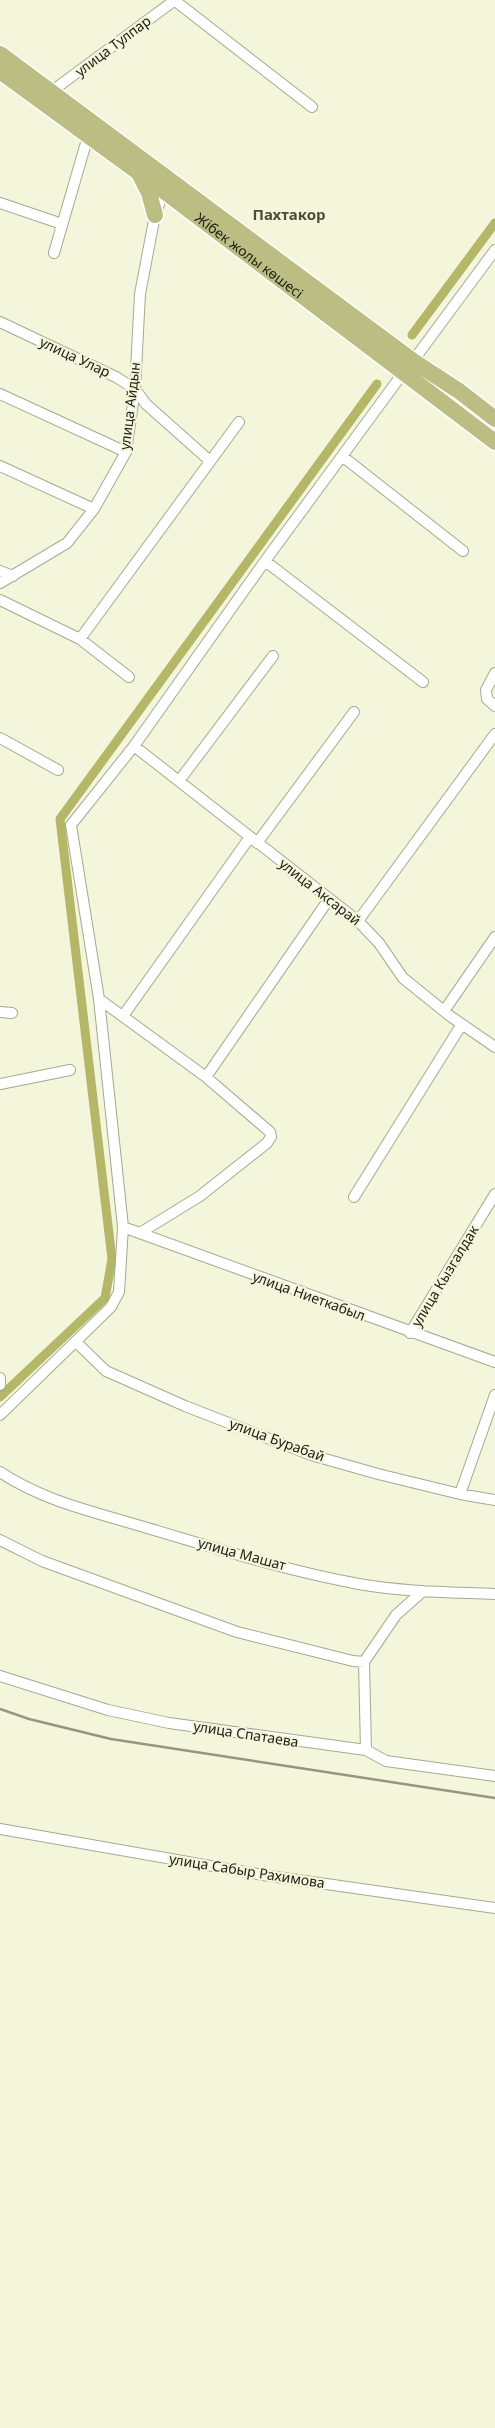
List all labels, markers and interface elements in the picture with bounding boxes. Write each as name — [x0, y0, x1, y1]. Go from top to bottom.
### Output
street label: улица Тулпар — [71, 11, 154, 80]
district label: Пахтакор — [252, 204, 326, 224]
street label: Жібек жолы көшесі — [191, 208, 307, 302]
street label: улица Улар — [37, 332, 114, 381]
street label: улица Айдын — [115, 361, 144, 451]
street label: улица Аксарай — [275, 854, 365, 930]
street label: улица Кызгалдак — [407, 1221, 483, 1330]
street label: улица Ниеткабыл — [250, 1266, 368, 1325]
street label: улица Бурабай — [227, 1413, 327, 1466]
street label: улица Машат — [196, 1533, 289, 1575]
street label: улица Спатаева — [192, 1716, 300, 1751]
street label: улица Сабыр Рахимова — [168, 1849, 326, 1892]

